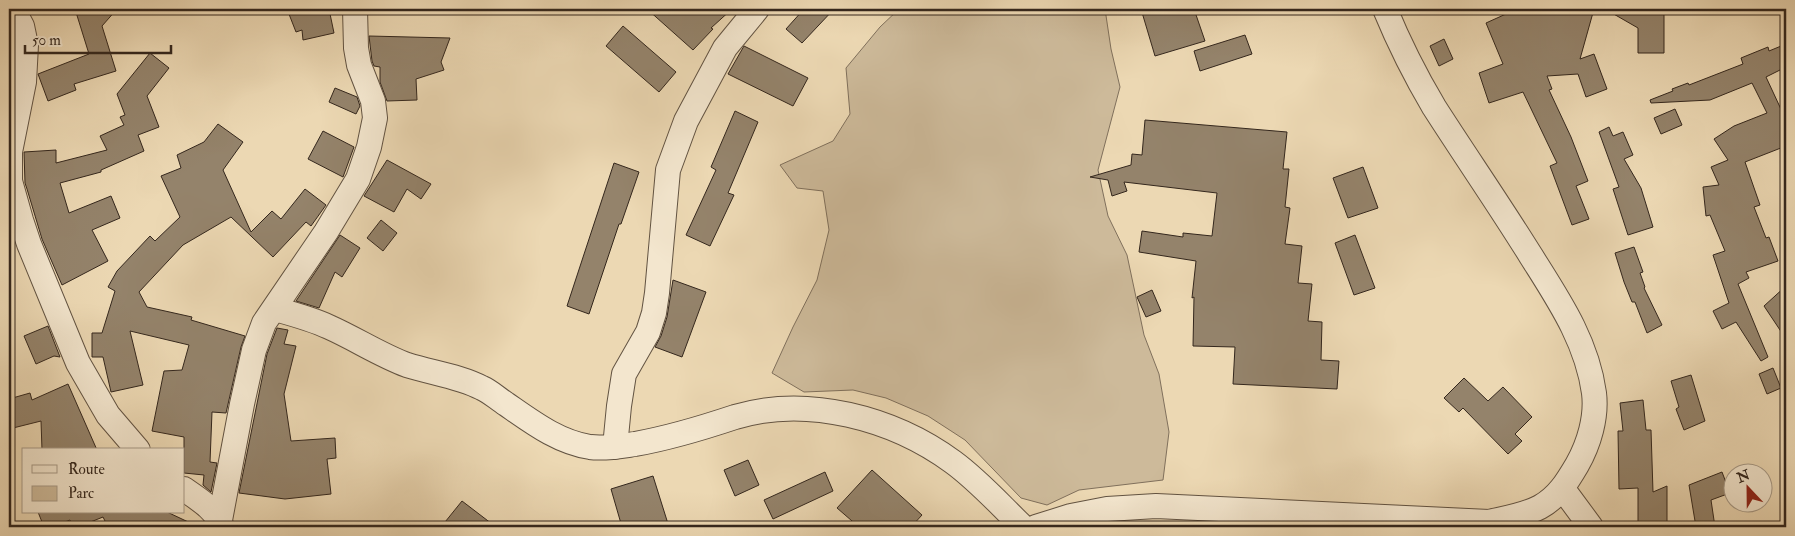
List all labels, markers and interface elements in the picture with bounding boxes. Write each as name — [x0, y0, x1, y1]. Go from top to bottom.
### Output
scale bar — [25, 22, 171, 54]
text: 50 m — [32, 31, 61, 50]
legend — [22, 448, 185, 514]
text: Route — [68, 460, 105, 479]
north arrow — [1722, 464, 1772, 514]
text: N — [1733, 466, 1753, 487]
text: Parc — [68, 484, 94, 503]

